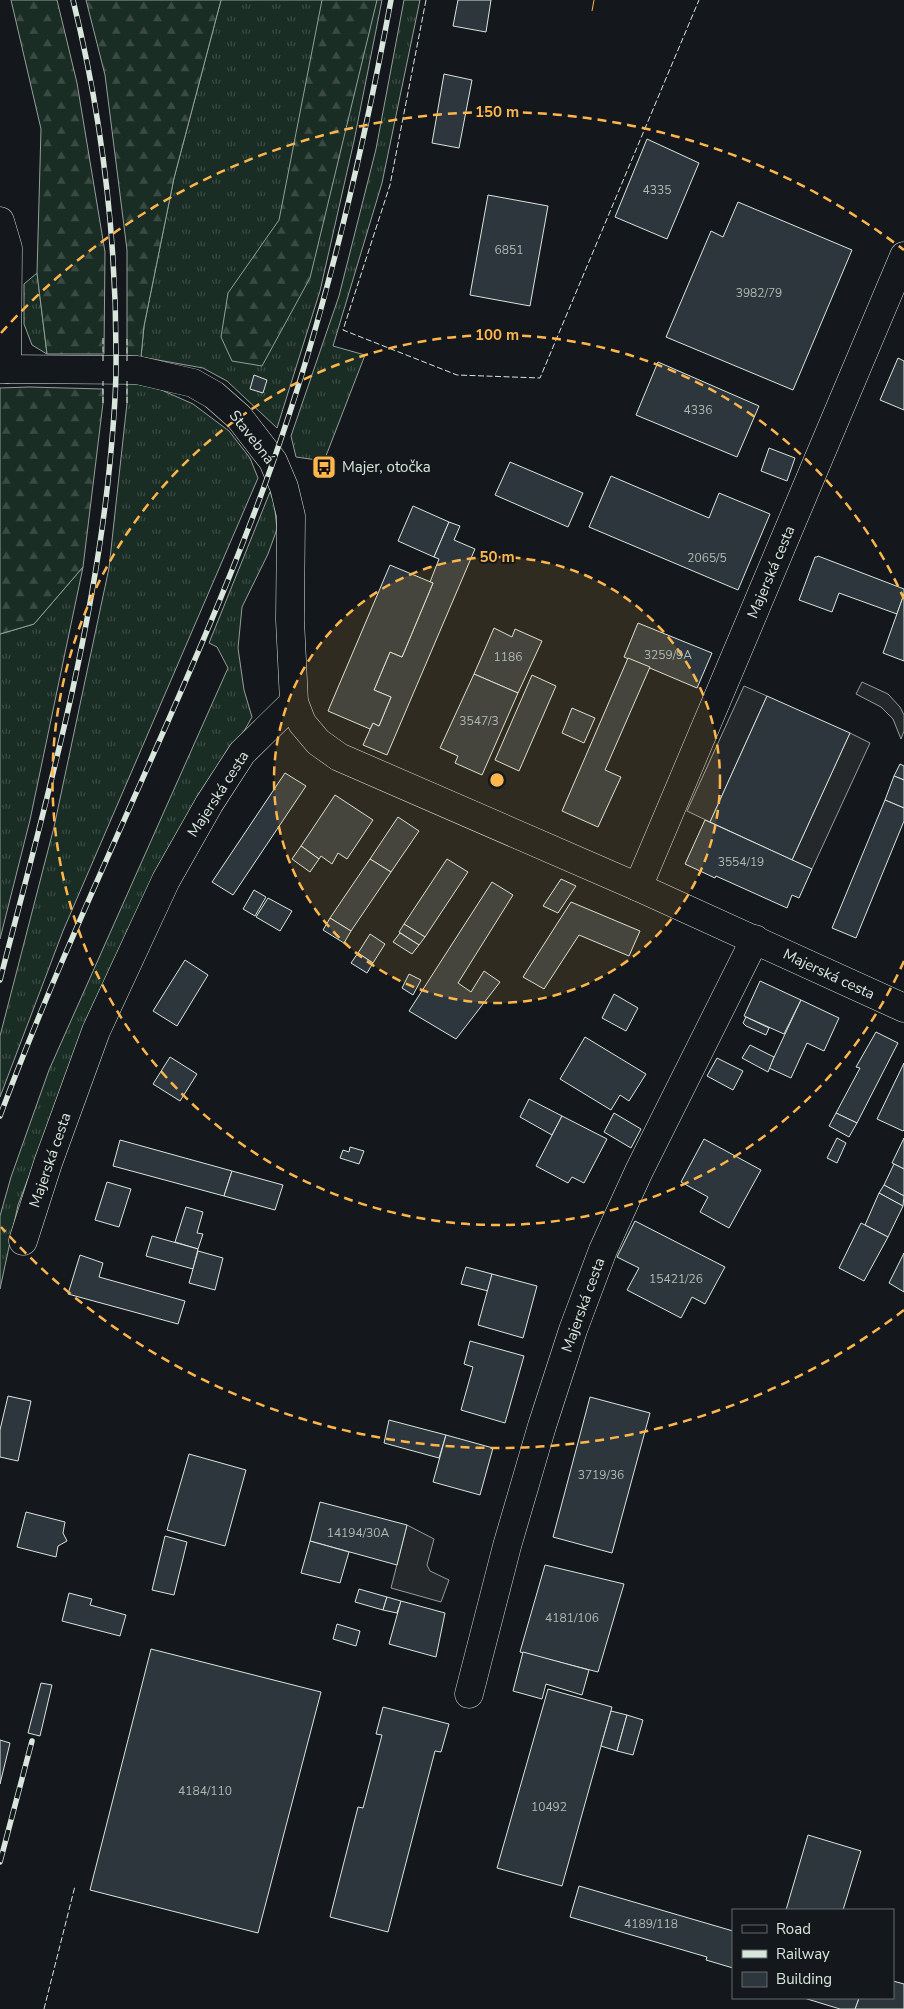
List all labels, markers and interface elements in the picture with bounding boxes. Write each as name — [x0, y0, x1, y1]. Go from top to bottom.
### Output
text: 150 m — [475, 102, 519, 122]
house number: 4335 — [643, 182, 671, 198]
house number: 6851 — [495, 242, 523, 258]
house number: 3982/79 — [736, 285, 782, 301]
text: 100 m — [475, 325, 519, 345]
house number: 4336 — [684, 402, 712, 418]
street label: Stavebná — [225, 406, 279, 468]
bus stop icon: Majer, otočka — [311, 454, 337, 480]
place label: Majer, otočka — [342, 457, 431, 477]
street label: Majerská cesta — [742, 522, 800, 622]
text: 50 m — [479, 547, 515, 567]
house number: 2065/5 — [687, 550, 727, 566]
house number: 3259/9A — [644, 647, 692, 663]
house number: 1186 — [494, 649, 522, 665]
house number: 3547/3 — [459, 713, 499, 729]
street label: Majerská cesta — [183, 747, 253, 841]
centre of rings — [488, 771, 506, 789]
house number: 3554/19 — [718, 854, 764, 870]
street label: Majerská cesta — [780, 944, 878, 1004]
street label: Majerská cesta — [24, 1110, 76, 1210]
street label: Majerská cesta — [557, 1255, 609, 1355]
house number: 15421/26 — [649, 1271, 703, 1287]
house number: 3719/36 — [578, 1467, 624, 1483]
house number: 14194/30A — [327, 1525, 390, 1541]
house number: 4181/106 — [545, 1610, 599, 1626]
house number: 4184/110 — [178, 1783, 232, 1799]
house number: 10492 — [531, 1799, 567, 1815]
legend — [732, 1909, 894, 1999]
house number: 4189/118 — [624, 1916, 678, 1932]
text: Road — [776, 1919, 811, 1939]
text: Railway — [776, 1944, 830, 1964]
text: Building — [776, 1969, 832, 1989]

